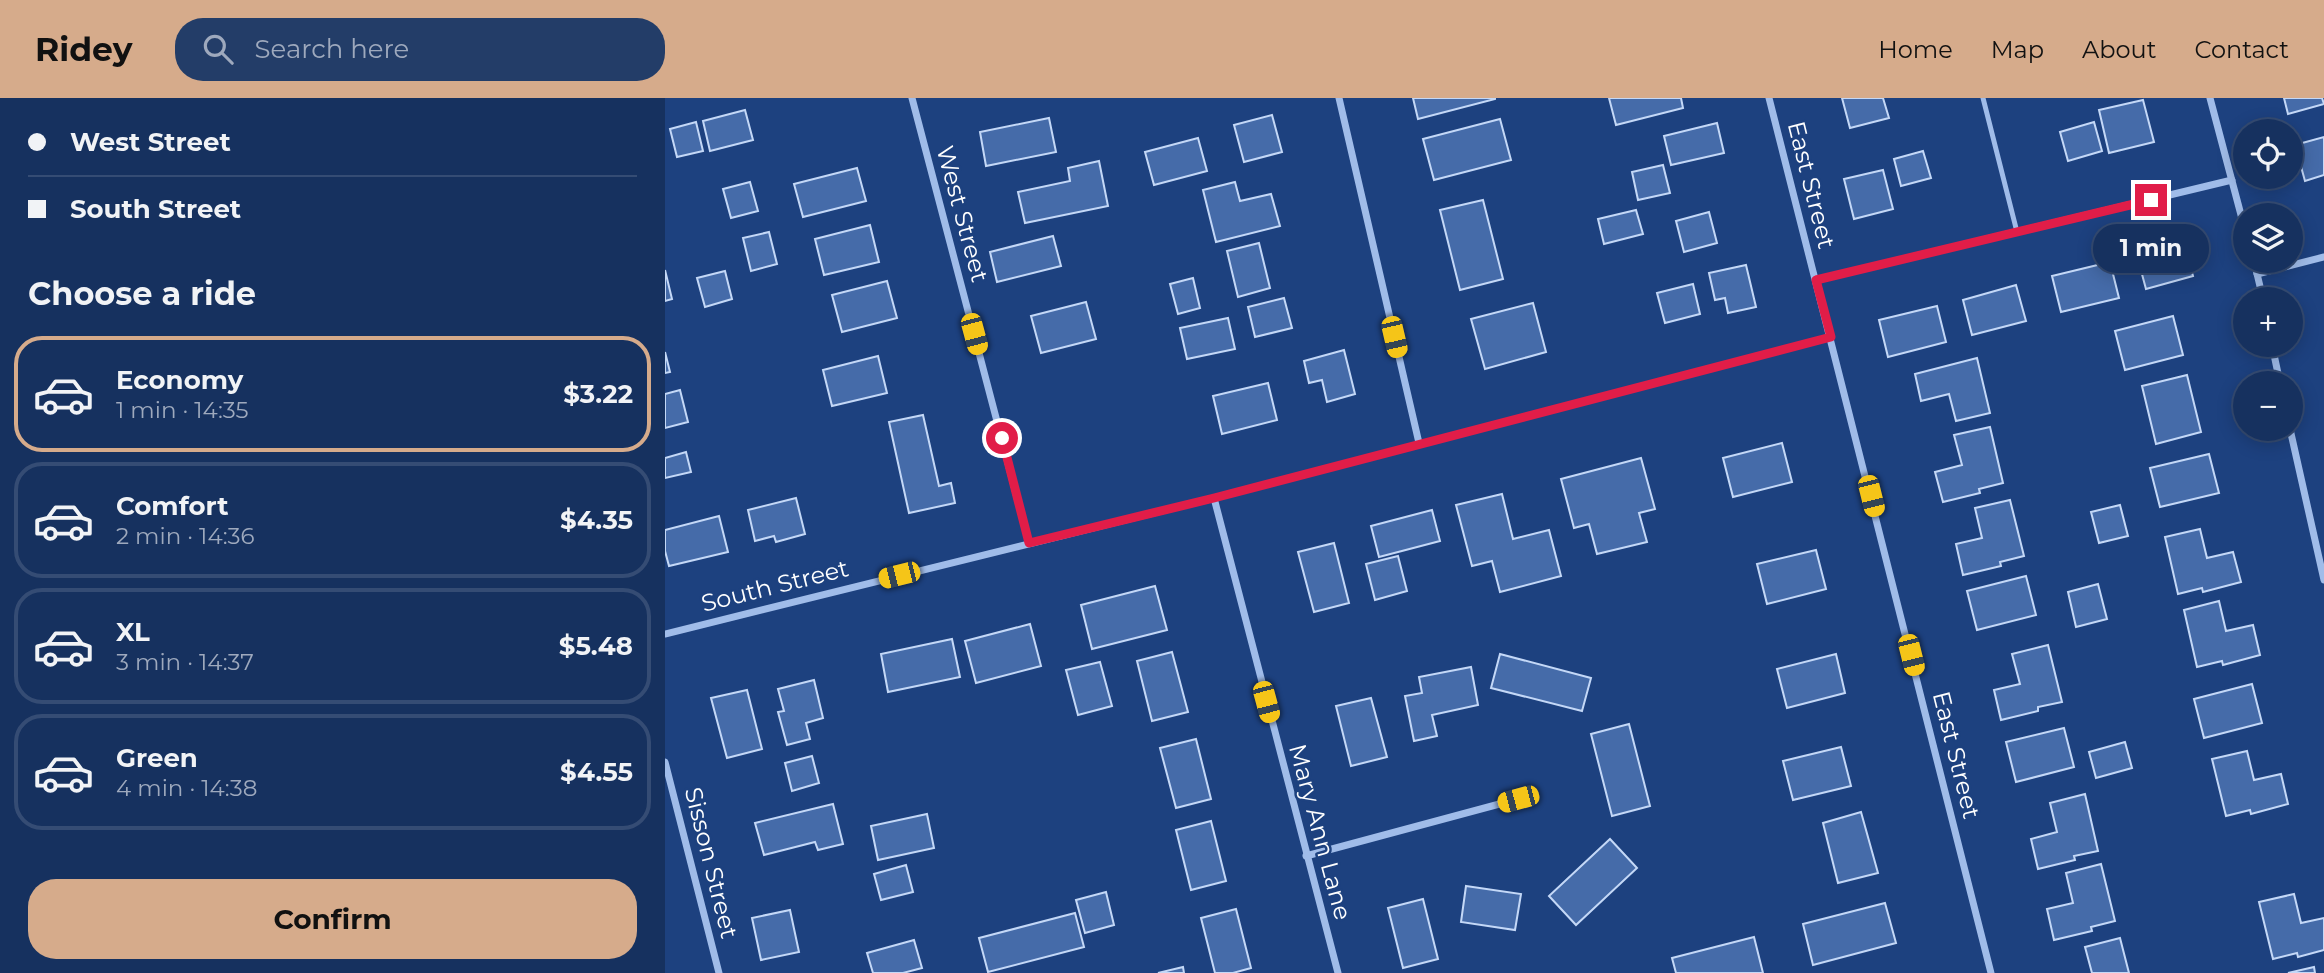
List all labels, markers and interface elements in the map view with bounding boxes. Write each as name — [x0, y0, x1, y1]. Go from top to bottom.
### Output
search box — [175, 18, 665, 81]
text: Ridey — [35, 29, 133, 69]
icon: search — [199, 30, 237, 68]
text: Search here — [255, 33, 409, 65]
text: Home — [1878, 35, 1953, 64]
text: Map — [1991, 35, 2044, 64]
text: About — [2082, 35, 2156, 64]
text: Contact — [2194, 35, 2289, 64]
street label: East Street — [1782, 118, 1841, 252]
map controls — [2233, 119, 2303, 441]
button: locate — [2233, 119, 2303, 189]
text: West Street — [70, 126, 231, 158]
street label: West Street — [930, 142, 995, 286]
route end — [2135, 184, 2167, 216]
text: South Street — [70, 193, 241, 225]
button: layers — [2233, 203, 2303, 273]
callout: 1 min — [2093, 224, 2209, 274]
text: 1 min — [2120, 234, 2182, 262]
text: Choose a ride — [28, 274, 256, 313]
button: + — [2233, 287, 2303, 357]
car — [959, 311, 990, 357]
car — [1380, 314, 1409, 360]
icon: car — [32, 363, 95, 426]
text: Economy — [116, 364, 243, 396]
button: − — [2233, 371, 2303, 441]
text: $3.22 — [563, 378, 633, 410]
text: 1 min · 14:35 — [116, 396, 249, 424]
route start — [986, 422, 1018, 454]
car — [1856, 473, 1887, 519]
icon: car — [32, 489, 95, 552]
text: Comfort — [116, 490, 228, 522]
text: $4.35 — [560, 504, 633, 536]
text: 2 min · 14:36 — [116, 522, 255, 550]
street label: South Street — [698, 553, 852, 618]
car — [877, 560, 922, 590]
icon: car — [32, 615, 95, 678]
text: XL — [116, 616, 150, 648]
text: $5.48 — [559, 630, 633, 662]
car — [1896, 632, 1927, 678]
text: 3 min · 14:37 — [116, 648, 254, 676]
car — [1251, 679, 1282, 725]
street label: East Street — [1927, 688, 1986, 822]
icon: car — [32, 741, 95, 804]
street label: Mary Ann Lane — [1283, 741, 1358, 923]
text: Green — [116, 742, 198, 774]
text: $4.55 — [560, 756, 633, 788]
text: 4 min · 14:38 — [116, 774, 257, 802]
car — [1495, 783, 1542, 815]
street label: Sisson Street — [679, 784, 744, 942]
button: Confirm — [28, 879, 637, 959]

